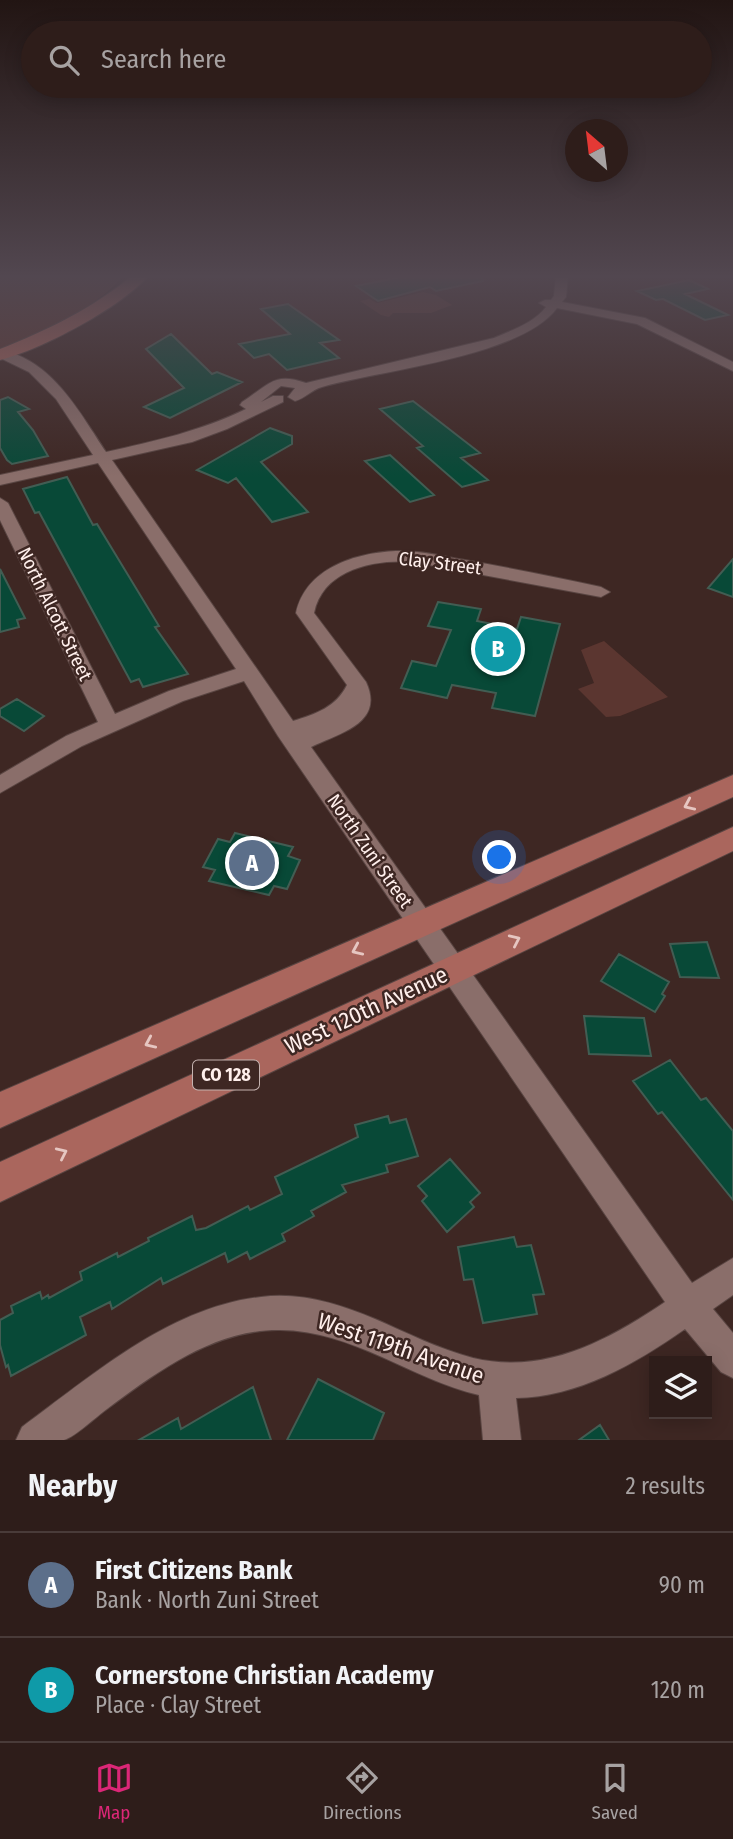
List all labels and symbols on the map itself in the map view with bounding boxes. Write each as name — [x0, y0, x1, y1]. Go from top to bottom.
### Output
north arrow — [565, 119, 628, 182]
street label: North Alcott Street — [13, 544, 97, 685]
street label: Clay Street — [397, 547, 483, 580]
pin: B — [475, 623, 521, 675]
street label: North Zuni Street — [322, 790, 418, 913]
one-way arrow — [684, 797, 696, 811]
pin: A — [229, 837, 275, 889]
your location — [482, 840, 516, 874]
one-way arrow — [507, 934, 520, 948]
one-way arrow — [352, 942, 364, 956]
street label: West 120th Avenue — [280, 960, 452, 1060]
one-way arrow — [144, 1035, 157, 1049]
road number: CO 128 — [193, 1060, 259, 1090]
one-way arrow — [55, 1147, 67, 1161]
street label: West 119th Avenue — [314, 1306, 488, 1390]

